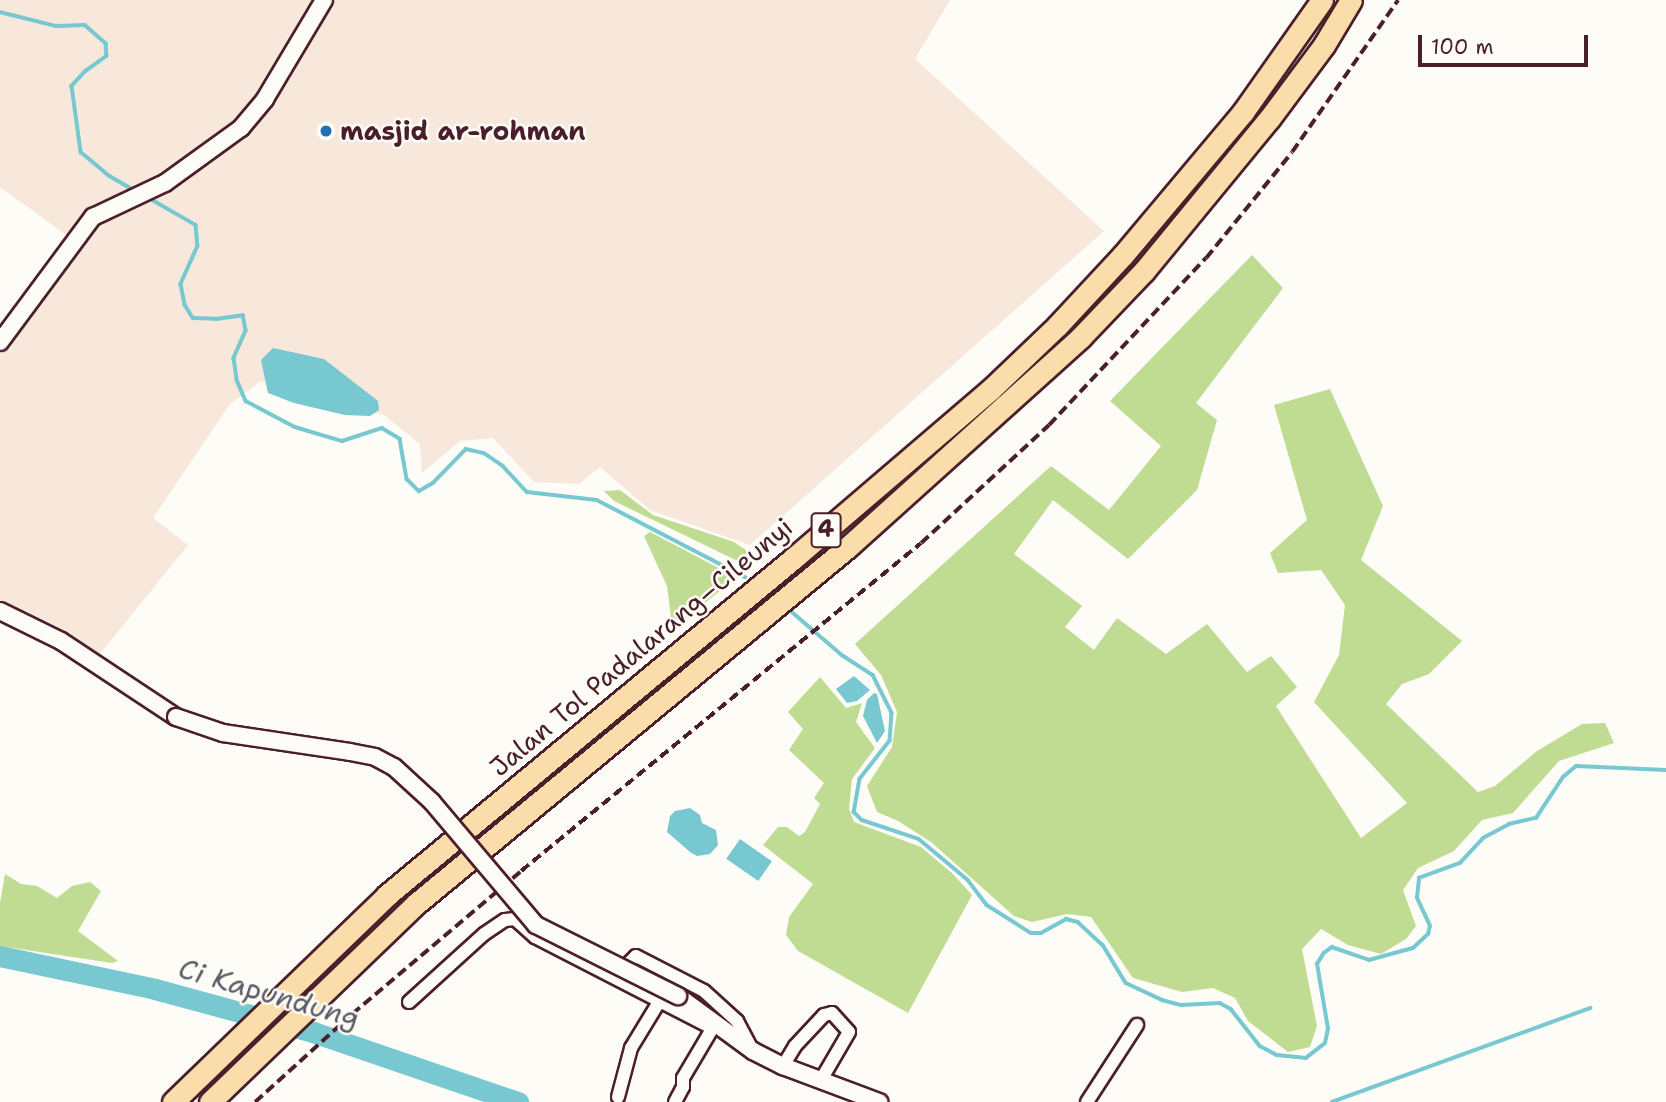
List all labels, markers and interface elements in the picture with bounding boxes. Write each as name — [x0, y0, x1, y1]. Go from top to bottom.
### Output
scale bar — [1421, 21, 1591, 65]
text: 100 m — [1431, 33, 1494, 61]
place label: masjid ar-rohman — [340, 115, 585, 147]
marker: masjid ar-rohman — [318, 123, 334, 139]
road number: 4 — [810, 509, 842, 550]
street label: Jalan Tol Padalarang–Cileunyi — [483, 511, 799, 783]
water label: Ci Kapundung — [175, 951, 363, 1035]

